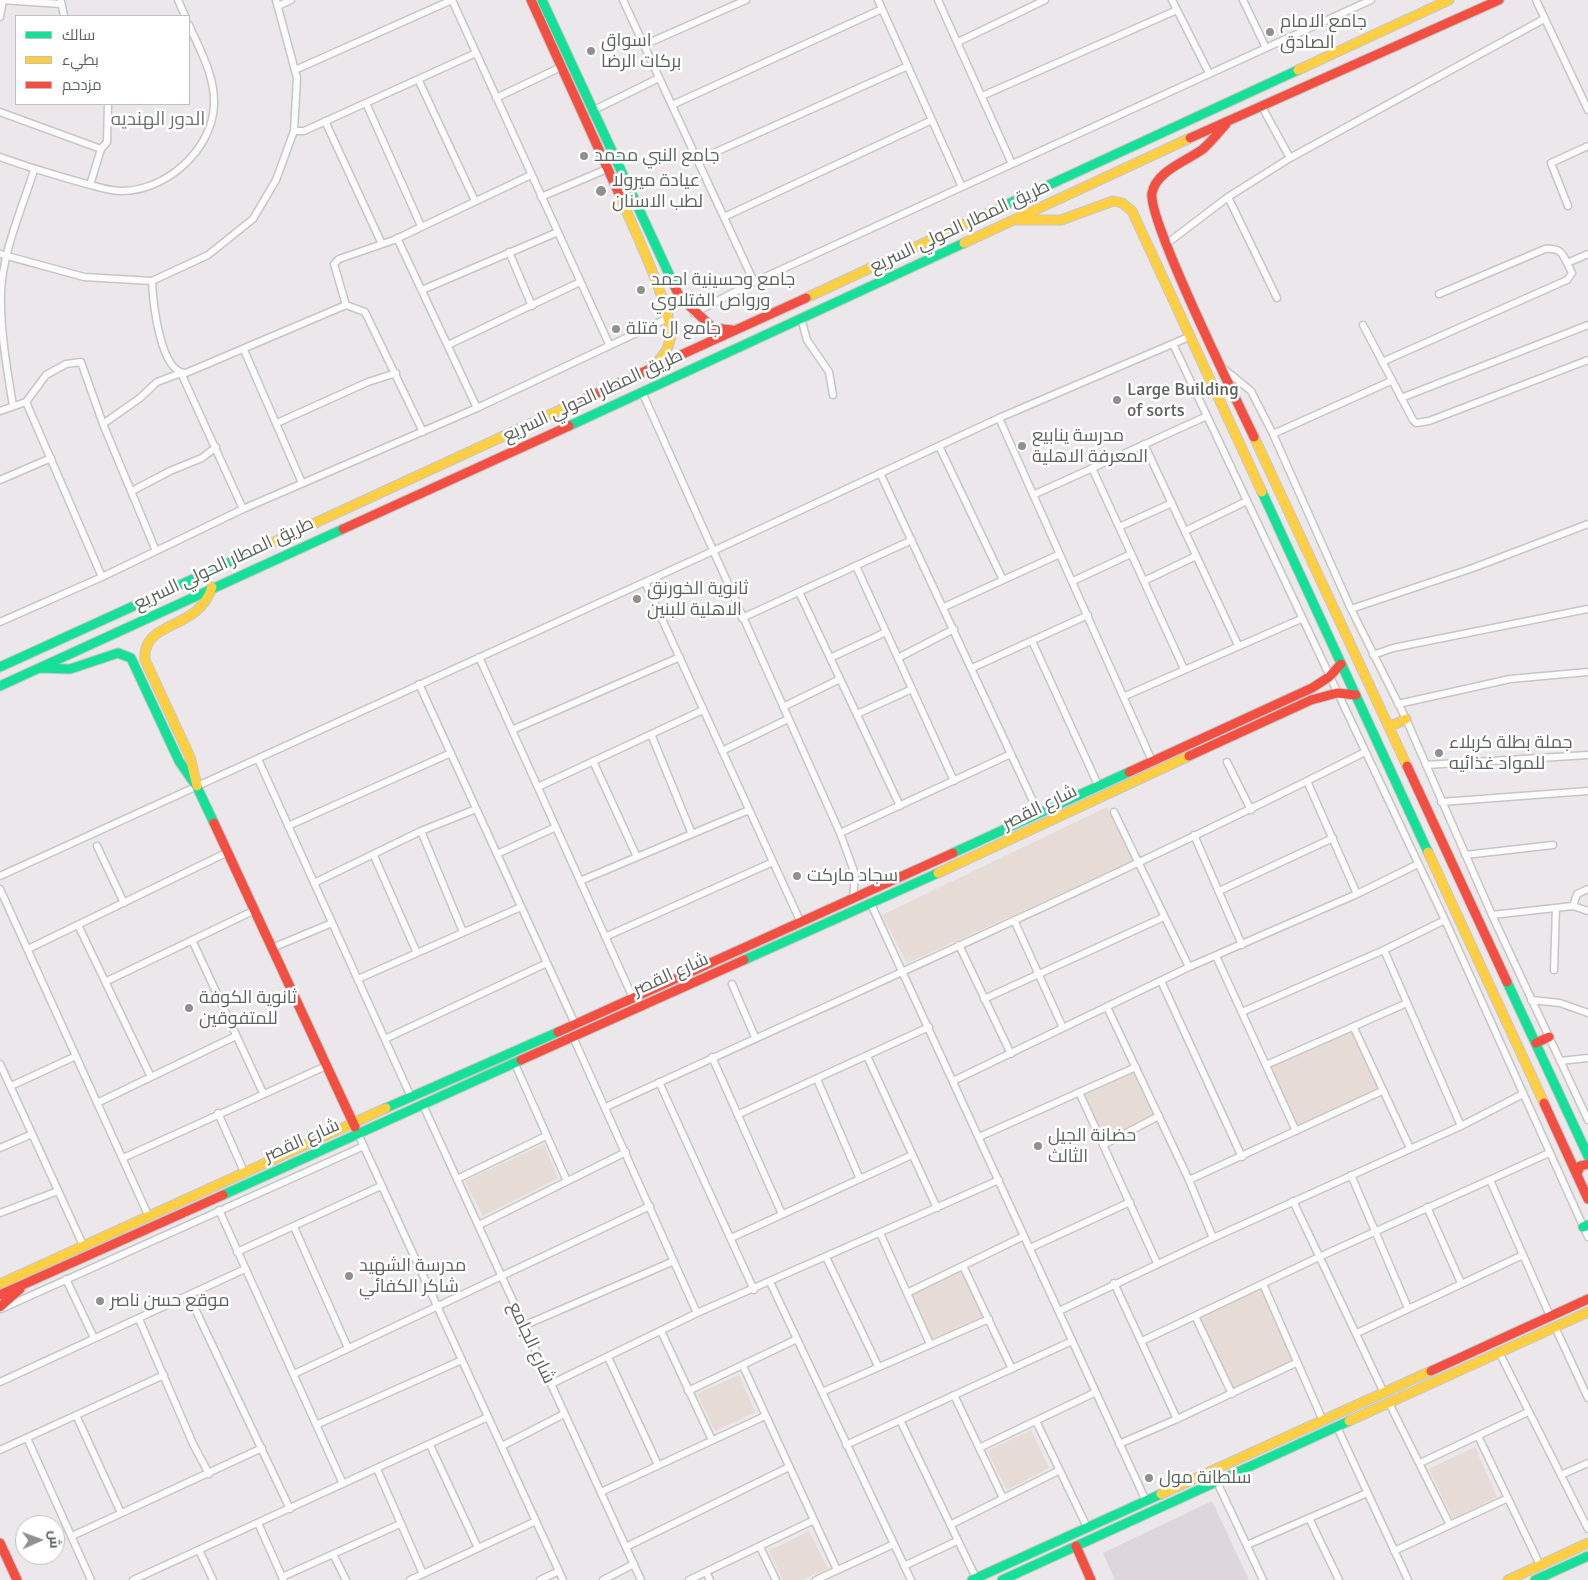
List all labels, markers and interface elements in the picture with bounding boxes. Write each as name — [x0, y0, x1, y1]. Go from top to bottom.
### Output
place label: جامع الامام الصادق — [1280, 11, 1367, 54]
legend — [15, 15, 190, 105]
text: سالك — [62, 26, 95, 44]
marker: جامع الامام الصادق — [1264, 26, 1276, 38]
place label: اسواق بركات الرضا — [601, 30, 681, 72]
marker: اسواق بركات الرضا — [585, 45, 597, 57]
text: بطيء — [62, 51, 99, 69]
text: مزدحم — [62, 76, 102, 94]
district label: الدور الهنديه — [111, 109, 205, 131]
place label: جامع النبي محمد — [594, 145, 719, 167]
marker: جامع النبي محمد — [578, 150, 590, 162]
place label: عيادة ميرولا لطب الاسنان — [612, 170, 703, 212]
street label: طريق المطار الحولي السريع — [867, 176, 1053, 278]
marker: عيادة ميرولا لطب الاسنان — [594, 184, 608, 198]
place label: جامع وحسينية احمد ورواص الفتلاوي — [651, 269, 795, 312]
marker: جامع وحسينية احمد ورواص الفتلاوي — [635, 284, 647, 296]
place label: جامع ال فتلة — [626, 318, 721, 340]
marker: جامع ال فتلة — [610, 323, 622, 335]
street label: طريق المطار الحولي السريع — [500, 345, 686, 447]
place label: Large Building of sorts — [1127, 379, 1239, 422]
marker: Large Building of sorts — [1111, 394, 1123, 406]
place label: مدرسة ينابيع المعرفة الاهلية — [1032, 425, 1148, 468]
marker: مدرسة ينابيع المعرفة الاهلية — [1016, 440, 1028, 452]
street label: طريق المطار الحولي السريع — [131, 513, 317, 615]
place label: ثانوية الخورنق الاهلية للبنين — [647, 578, 748, 620]
marker: ثانوية الخورنق الاهلية للبنين — [631, 593, 643, 605]
place label: جملة بطلة كربلاء للمواد غذائيه — [1449, 732, 1573, 774]
marker: جملة بطلة كربلاء للمواد غذائيه — [1433, 747, 1445, 759]
street label: شارع القصر — [999, 781, 1081, 835]
place label: سجاد ماركت — [807, 865, 898, 887]
marker: سجاد ماركت — [791, 870, 803, 882]
street label: شارع القصر — [630, 949, 712, 1001]
place label: ثانوية الكوفة للمتفوقين — [199, 987, 297, 1030]
marker: ثانوية الكوفة للمتفوقين — [183, 1002, 195, 1014]
street label: شارع القصر — [261, 1115, 343, 1167]
place label: حضانة الجيل الثالث — [1048, 1125, 1136, 1168]
marker: حضانة الجيل الثالث — [1032, 1140, 1044, 1152]
place label: مدرسة الشهيد شاكر الكفائي — [359, 1255, 466, 1298]
marker: مدرسة الشهيد شاكر الكفائي — [343, 1270, 355, 1282]
place label: موقع حسن ناصر — [110, 1290, 230, 1312]
marker: موقع حسن ناصر — [94, 1295, 106, 1307]
street label: شارع الجامع — [503, 1299, 559, 1387]
place label: سلطانة مول — [1159, 1467, 1251, 1489]
marker: سلطانة مول — [1143, 1472, 1155, 1484]
north arrow — [15, 1515, 65, 1565]
text: ش — [46, 1530, 63, 1549]

